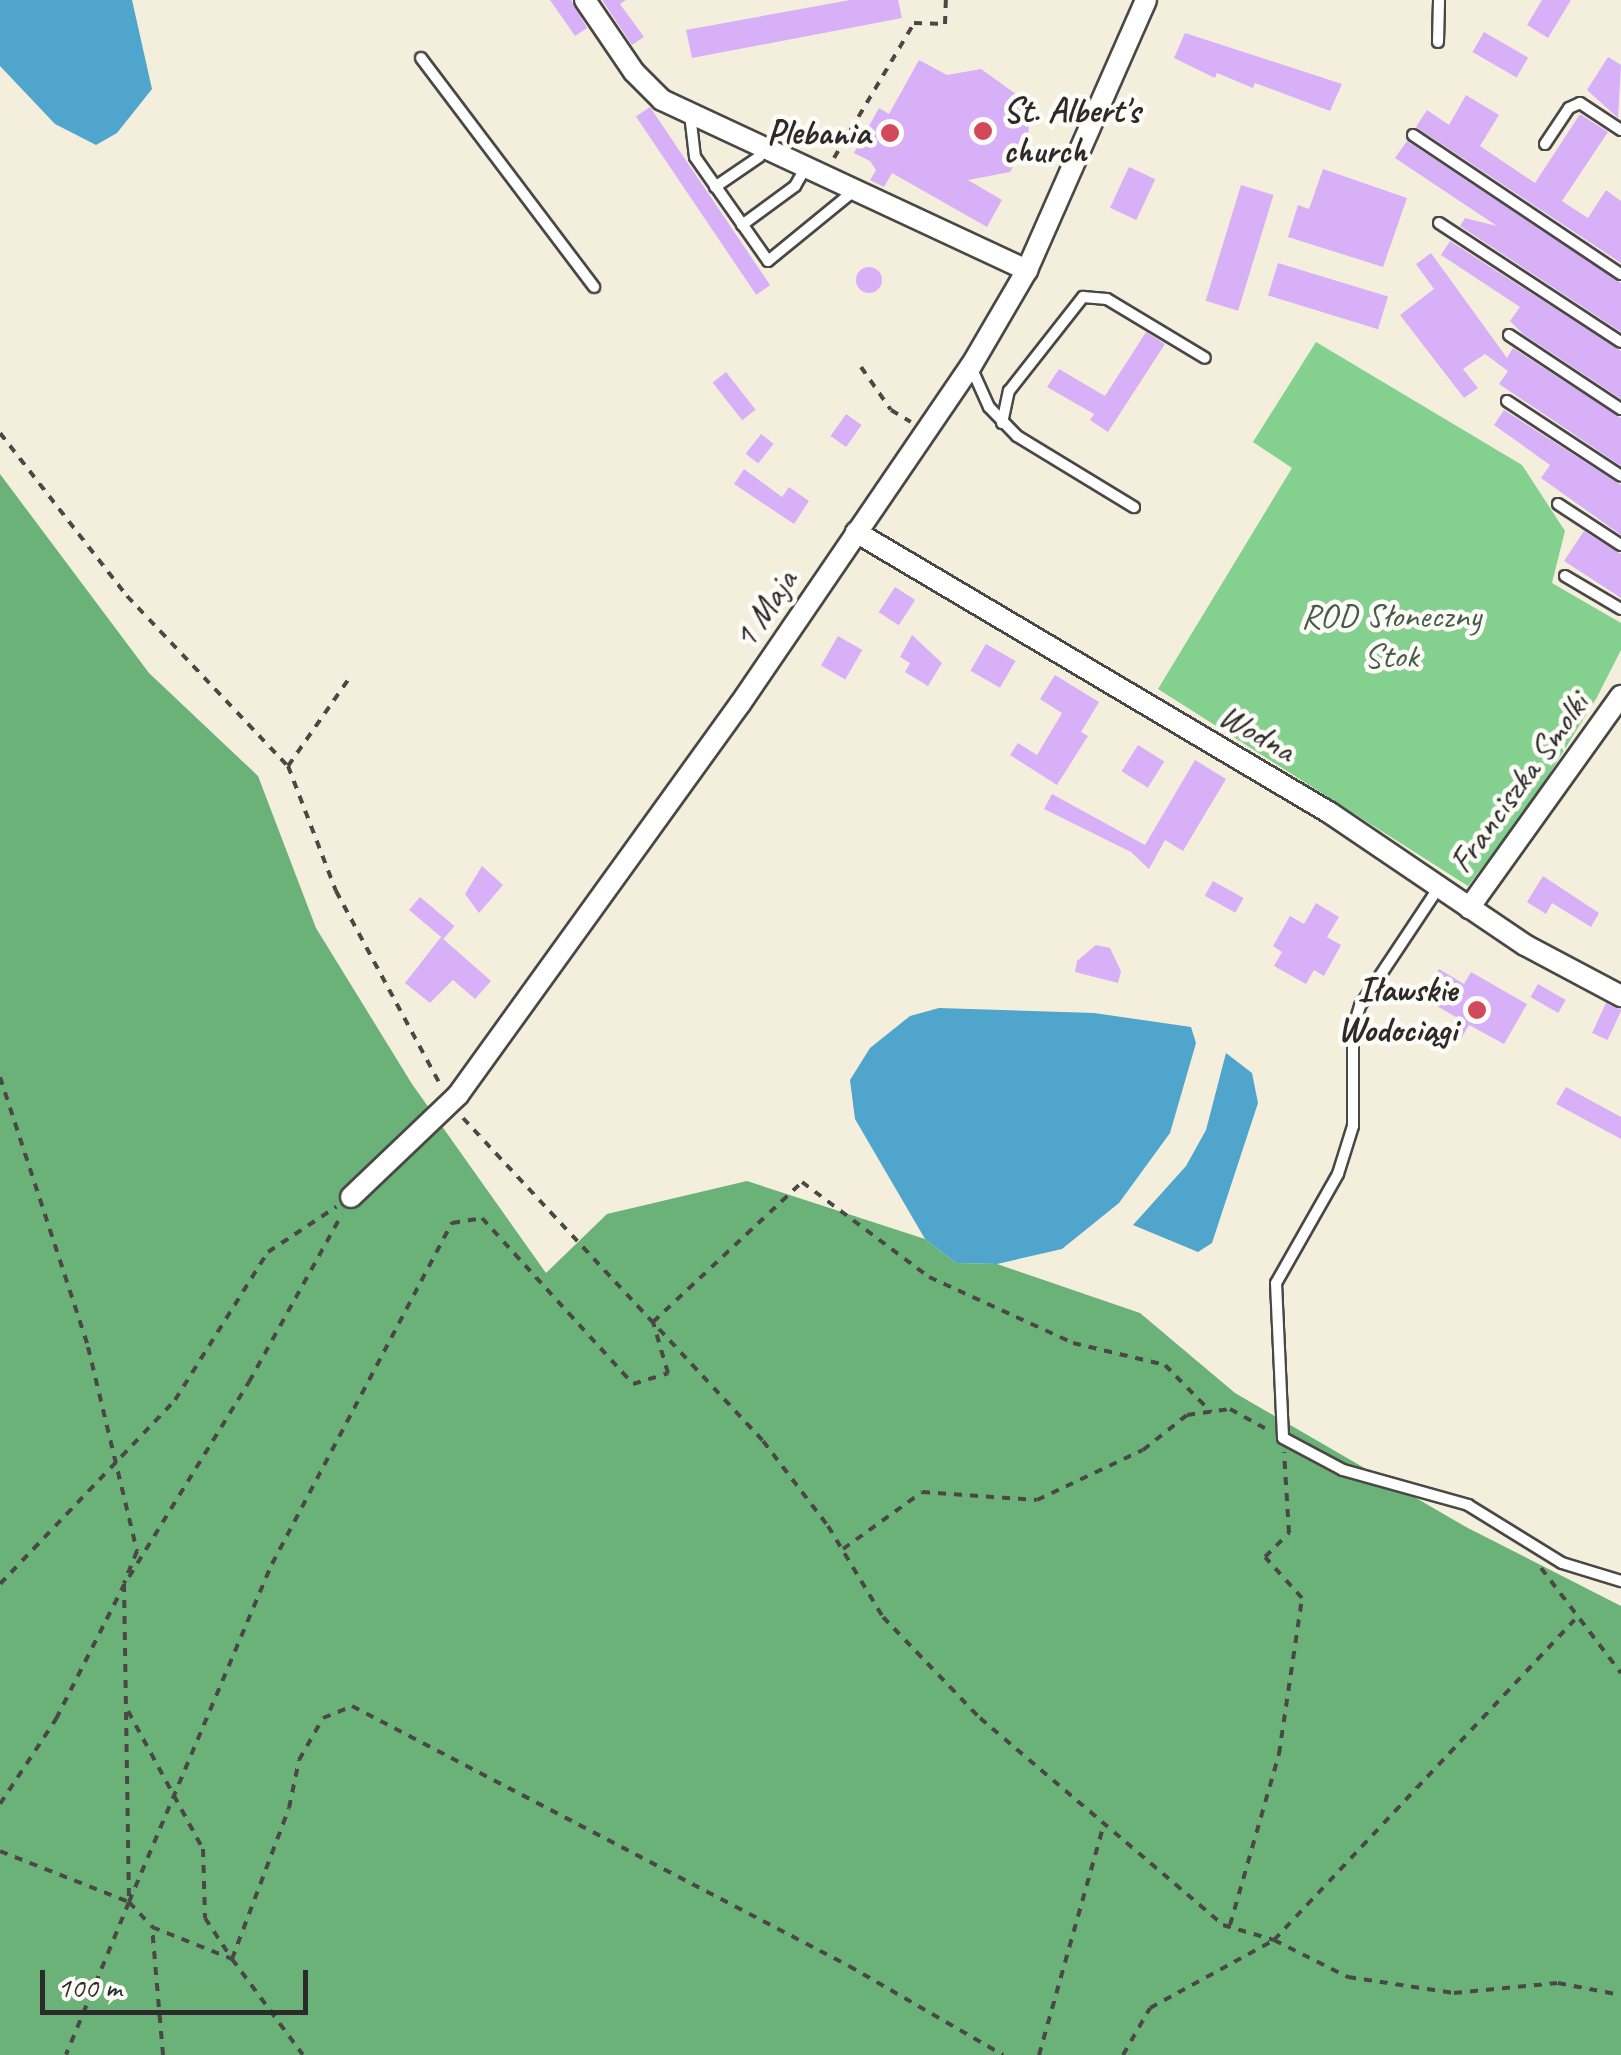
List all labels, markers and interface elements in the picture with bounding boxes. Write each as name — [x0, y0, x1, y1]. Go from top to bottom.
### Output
place label: St. Albert's church — [1003, 90, 1140, 172]
place label: Plebania — [767, 112, 870, 154]
marker: St. Albert's church — [972, 120, 994, 142]
marker: Plebania — [879, 122, 901, 144]
street label: 1 Maja — [724, 562, 806, 656]
park label: ROD Słoneczny Stok — [1301, 595, 1481, 677]
street label: Franciszka Smolki — [1440, 685, 1598, 881]
street label: Wodna — [1211, 695, 1303, 771]
place label: Iławskie Wodociągi — [1338, 969, 1457, 1051]
marker: Iławskie Wodociągi — [1466, 999, 1488, 1021]
scale bar — [45, 1950, 312, 2012]
text: 100 m — [57, 1968, 122, 2006]

